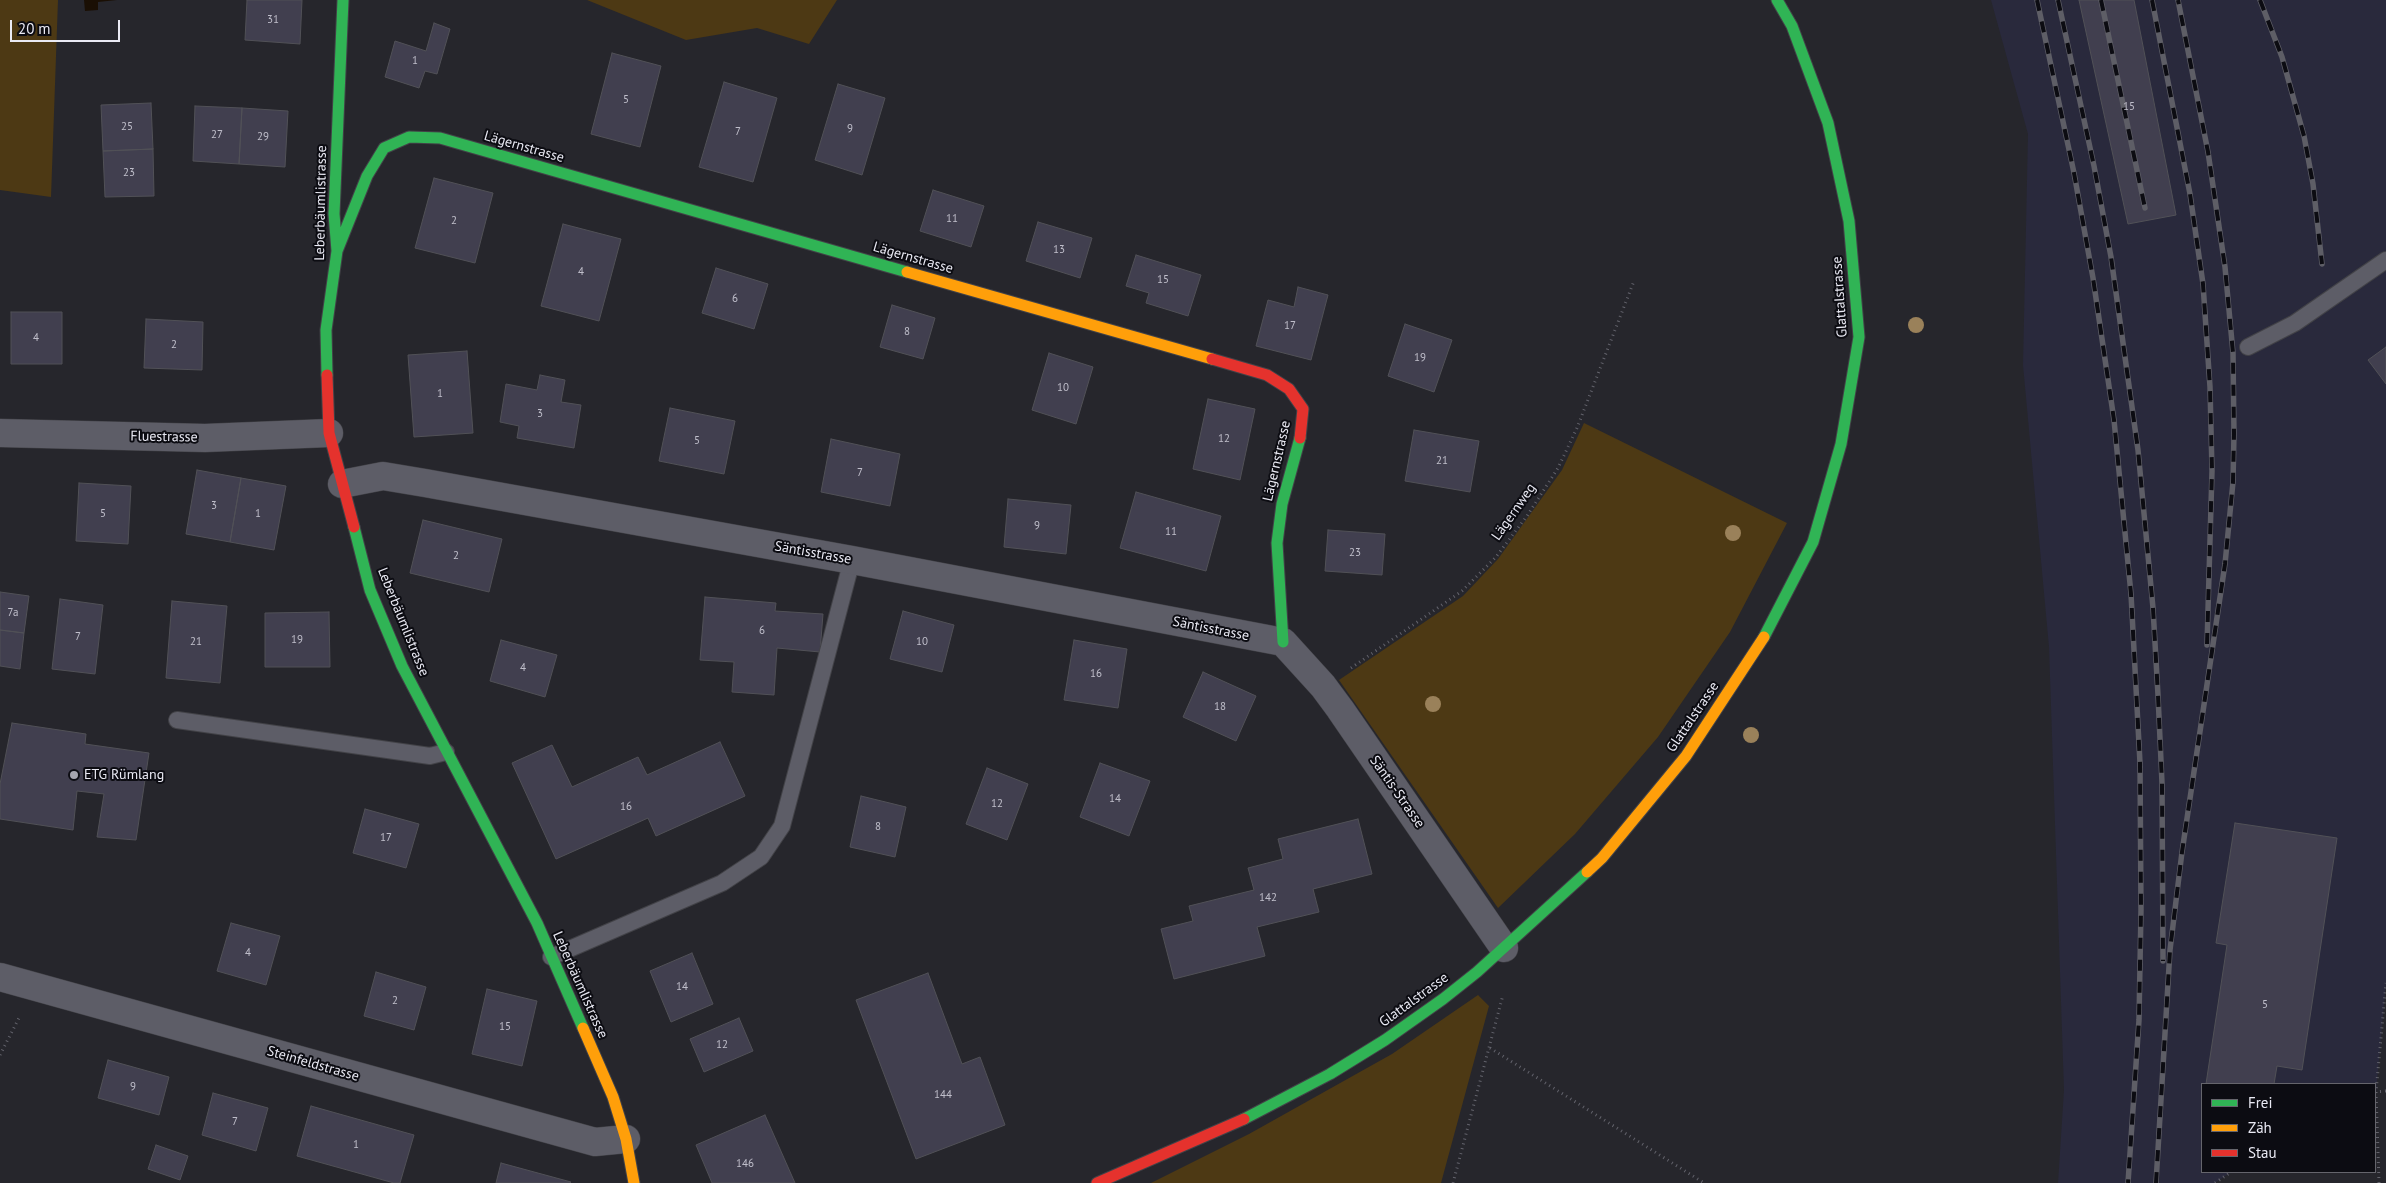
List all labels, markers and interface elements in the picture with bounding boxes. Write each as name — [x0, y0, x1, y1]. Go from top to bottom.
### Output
scale bar — [12, 10, 122, 42]
house number: 31 — [267, 13, 279, 27]
text: 20 m — [18, 19, 51, 38]
house number: 1 — [412, 54, 418, 68]
house number: 5 — [623, 93, 629, 107]
house number: 15 — [2123, 100, 2135, 114]
house number: 25 — [121, 120, 133, 134]
house number: 9 — [847, 122, 853, 136]
house number: 7 — [735, 125, 741, 139]
house number: 27 — [211, 128, 223, 142]
street label: Lägernstrasse — [482, 128, 566, 166]
house number: 29 — [257, 130, 269, 144]
street label: Leberbäumlistrasse — [312, 145, 330, 261]
house number: 23 — [123, 166, 135, 180]
house number: 11 — [946, 212, 958, 226]
house number: 2 — [451, 214, 457, 228]
street label: Lägernstrasse — [871, 239, 955, 277]
house number: 13 — [1053, 243, 1065, 257]
street label: Glattalstrasse — [1829, 256, 1851, 338]
house number: 4 — [578, 265, 584, 279]
house number: 15 — [1157, 273, 1169, 287]
house number: 6 — [732, 292, 738, 306]
house number: 17 — [1284, 319, 1296, 333]
house number: 8 — [904, 325, 910, 339]
house number: 4 — [33, 331, 39, 345]
house number: 2 — [171, 338, 177, 352]
house number: 19 — [1414, 351, 1426, 365]
house number: 10 — [1057, 381, 1069, 395]
house number: 1 — [437, 387, 443, 401]
house number: 3 — [537, 407, 543, 421]
street label: Lägernstrasse — [1260, 419, 1294, 503]
street label: Fluestrasse — [130, 428, 198, 446]
house number: 12 — [1218, 432, 1230, 446]
house number: 5 — [694, 434, 700, 448]
house number: 21 — [1436, 454, 1448, 468]
house number: 7 — [857, 466, 863, 480]
street label: Lägernweg — [1488, 480, 1540, 544]
house number: 3 — [211, 499, 217, 513]
house number: 5 — [100, 507, 106, 521]
house number: 1 — [255, 507, 261, 521]
house number: 9 — [1034, 519, 1040, 533]
house number: 11 — [1165, 525, 1177, 539]
street label: Säntisstrasse — [773, 538, 853, 568]
house number: 23 — [1349, 546, 1361, 560]
house number: 2 — [453, 549, 459, 563]
street label: Leberbäumlistrasse — [374, 565, 432, 679]
house number: 7a — [8, 606, 18, 620]
street label: Säntisstrasse — [1171, 613, 1251, 645]
house number: 6 — [759, 624, 765, 638]
house number: 7 — [75, 630, 81, 644]
house number: 19 — [291, 633, 303, 647]
house number: 21 — [190, 635, 202, 649]
house number: 10 — [916, 635, 928, 649]
house number: 4 — [520, 661, 526, 675]
house number: 16 — [1090, 667, 1102, 681]
street label: Glattalstrasse — [1663, 679, 1723, 755]
house number: 18 — [1214, 700, 1226, 714]
street label: Säntis-Strasse — [1366, 753, 1428, 831]
place label: ETG Rümlang — [84, 767, 164, 783]
marker: ETG Rümlang — [68, 769, 80, 781]
house number: 14 — [1109, 792, 1121, 806]
house number: 12 — [991, 797, 1003, 811]
house number: 16 — [620, 800, 632, 814]
house number: 8 — [875, 820, 881, 834]
house number: 17 — [380, 831, 392, 845]
house number: 142 — [1259, 891, 1277, 905]
street label: Leberbäumlistrasse — [549, 929, 611, 1041]
house number: 4 — [245, 946, 251, 960]
street label: Glattalstrasse — [1376, 969, 1452, 1031]
house number: 14 — [676, 980, 688, 994]
house number: 2 — [392, 994, 398, 1008]
house number: 5 — [2262, 998, 2268, 1012]
house number: 15 — [499, 1020, 511, 1034]
house number: 12 — [716, 1038, 728, 1052]
street label: Steinfeldstrasse — [265, 1043, 361, 1085]
house number: 9 — [130, 1080, 136, 1094]
legend — [2201, 1083, 2376, 1173]
house number: 144 — [934, 1088, 952, 1102]
text: Frei — [2248, 1093, 2273, 1112]
house number: 7 — [232, 1115, 238, 1129]
text: Zäh — [2248, 1118, 2272, 1137]
house number: 1 — [353, 1138, 359, 1152]
text: Stau — [2248, 1143, 2277, 1162]
house number: 146 — [736, 1157, 754, 1171]

